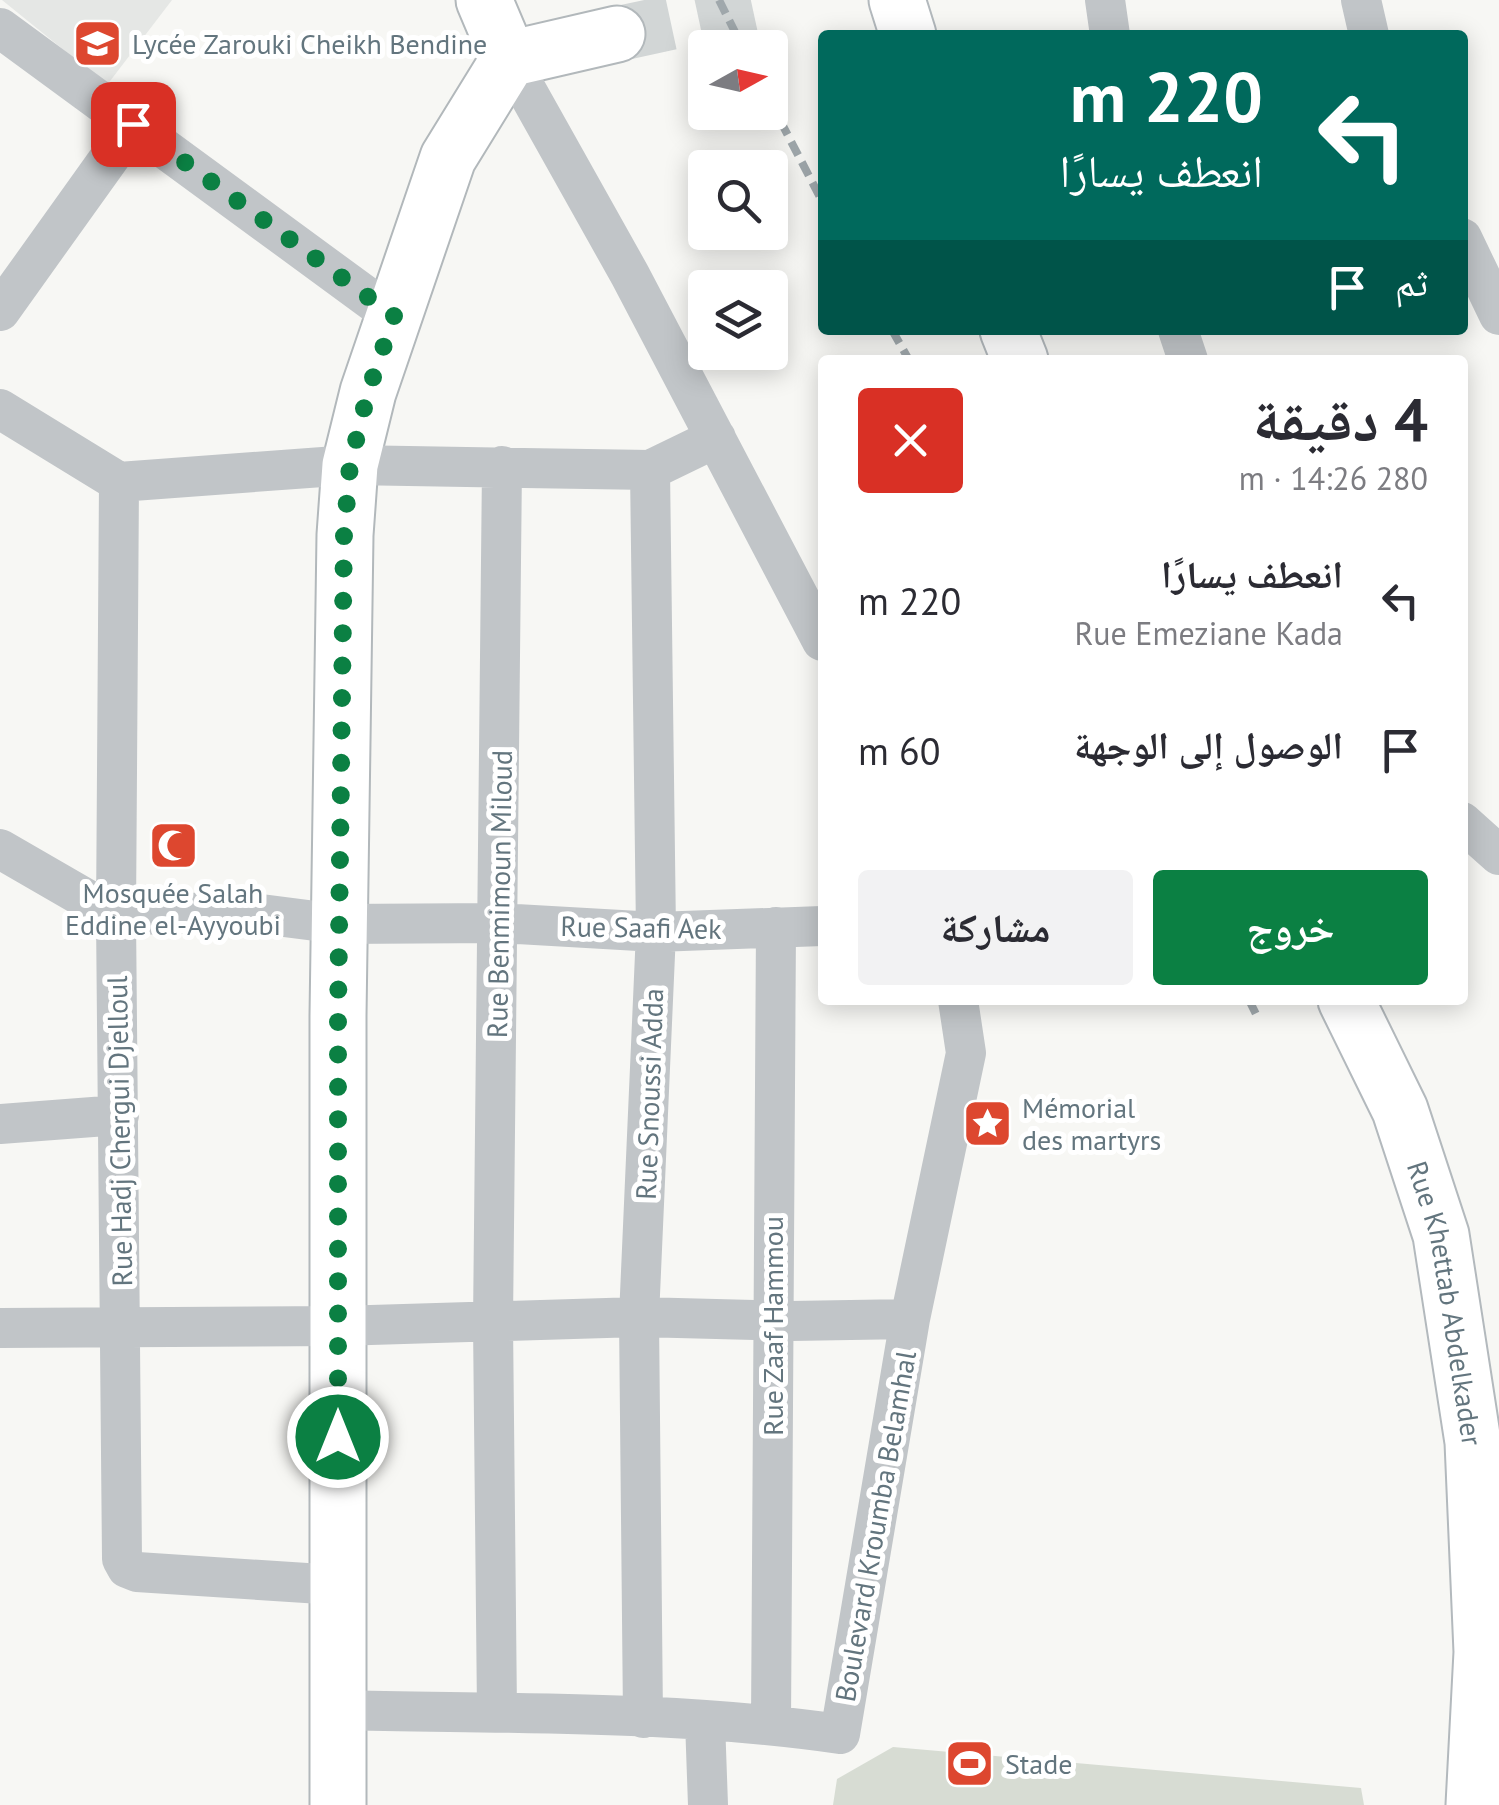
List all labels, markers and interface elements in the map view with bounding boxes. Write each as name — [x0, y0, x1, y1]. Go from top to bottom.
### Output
school or university icon: Lycée Zarouki Cheikh Bendine — [71, 17, 123, 69]
place label: Lycée Zarouki Cheikh Bendine — [132, 25, 487, 62]
north arrow — [688, 30, 788, 130]
map controls — [688, 30, 788, 370]
text: 220 m — [1070, 51, 1263, 141]
icon: left — [1298, 70, 1428, 200]
pin — [91, 82, 176, 167]
icon: arrive — [106, 97, 161, 152]
text: انعطف يسارًا — [1059, 141, 1263, 199]
button: search — [688, 150, 788, 250]
text: ثم — [1395, 257, 1428, 306]
icon: arrive — [1320, 260, 1375, 315]
button: layers — [688, 270, 788, 370]
text: 4 دقيقة — [1253, 380, 1428, 458]
button: close — [858, 388, 963, 493]
text: 280 m · 14:26 — [1239, 457, 1428, 499]
text: انعطف يسارًا — [1161, 549, 1343, 598]
icon: left — [1373, 573, 1428, 628]
text: 220 m — [858, 576, 961, 625]
text: Rue Emeziane Kada — [1075, 612, 1343, 654]
text: الوصول إلى الوجهة — [1074, 720, 1343, 769]
icon: arrive — [1373, 723, 1428, 778]
text: 60 m — [858, 726, 940, 775]
street label: Rue Benmimoun Miloud — [478, 750, 520, 1038]
mosque icon: Mosquée Salah Eddine el-Ayyoubi — [147, 819, 199, 871]
button: مشاركة — [858, 870, 1133, 985]
button: خروج — [1153, 870, 1428, 985]
place label: Mosquée Salah Eddine el-Ayyoubi — [65, 874, 281, 943]
street label: Rue Saafi Aek — [560, 907, 722, 947]
street label: Rue Hadj Chergui Djelloul — [98, 975, 140, 1287]
street label: Rue Snoussi Adda — [627, 988, 671, 1200]
place label: Mémorial des martyrs — [1022, 1089, 1161, 1158]
place icon: Mémorial des martyrs — [961, 1097, 1013, 1149]
street label: Rue Khettab Abdelkader — [1399, 1156, 1492, 1449]
street label: Rue Zaaf Hammou — [754, 1216, 791, 1436]
street label: Boulevard Kroumba Belamhal — [826, 1348, 924, 1704]
position arrow — [286, 1385, 390, 1489]
sports icon: Stade — [944, 1737, 996, 1789]
place label: Stade — [1005, 1745, 1073, 1782]

